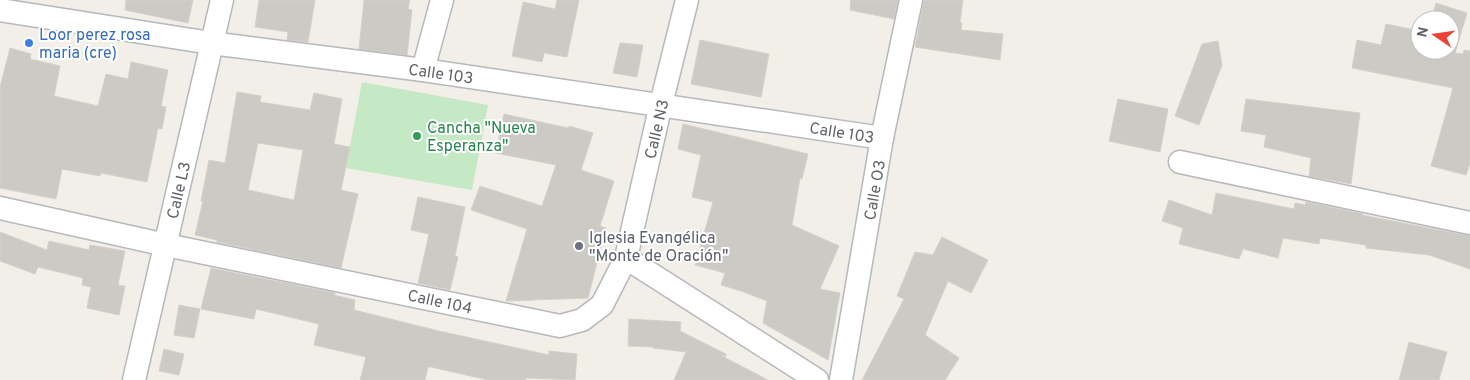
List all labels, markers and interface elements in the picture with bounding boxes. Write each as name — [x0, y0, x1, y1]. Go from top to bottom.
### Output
north arrow — [1410, 10, 1460, 60]
place label: Loor perez rosa maria (cre) — [39, 26, 151, 64]
text: N — [1414, 26, 1433, 39]
marker: Loor perez rosa maria (cre) — [23, 37, 35, 49]
street label: Calle 103 — [407, 61, 474, 89]
street label: Calle N3 — [641, 98, 674, 161]
place label: Cancha "Nueva Esperanza" — [427, 119, 536, 157]
street label: Calle 103 — [808, 119, 876, 149]
marker: Cancha "Nueva Esperanza" — [411, 130, 423, 142]
street label: Calle O3 — [861, 159, 891, 222]
street label: Calle L3 — [164, 160, 196, 221]
place label: Iglesia Evangélica "Monte de Oración" — [589, 229, 728, 267]
marker: Iglesia Evangélica "Monte de Oración" — [573, 240, 585, 252]
street label: Calle 104 — [405, 286, 474, 320]

